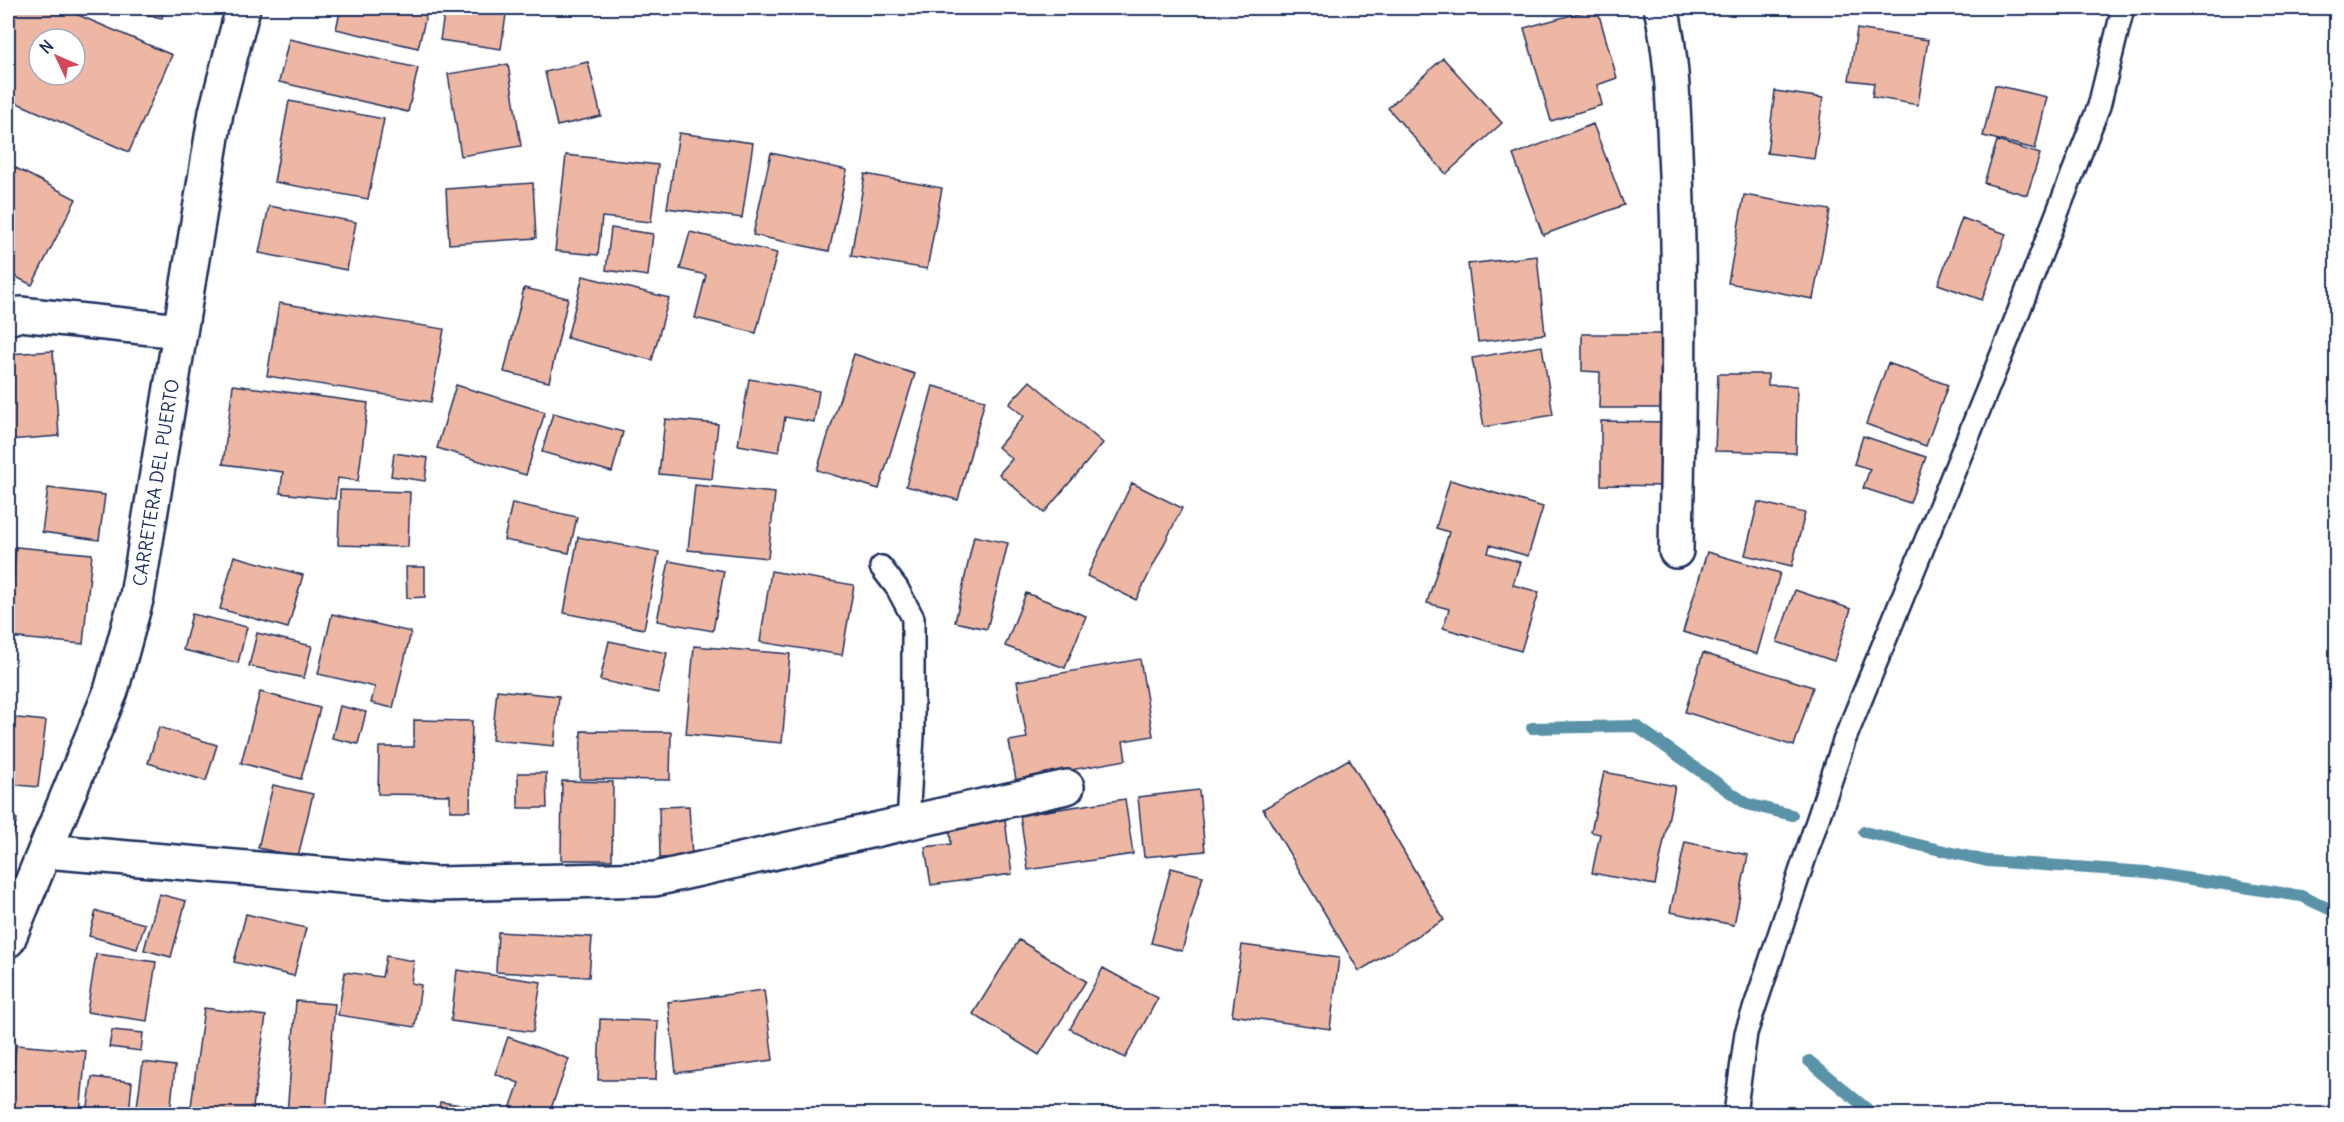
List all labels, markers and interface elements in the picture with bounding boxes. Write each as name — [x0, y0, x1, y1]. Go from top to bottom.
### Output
north arrow — [27, 27, 87, 87]
text: N — [35, 36, 57, 58]
street label: CARRETERA DEL PUERTO — [127, 377, 184, 588]

